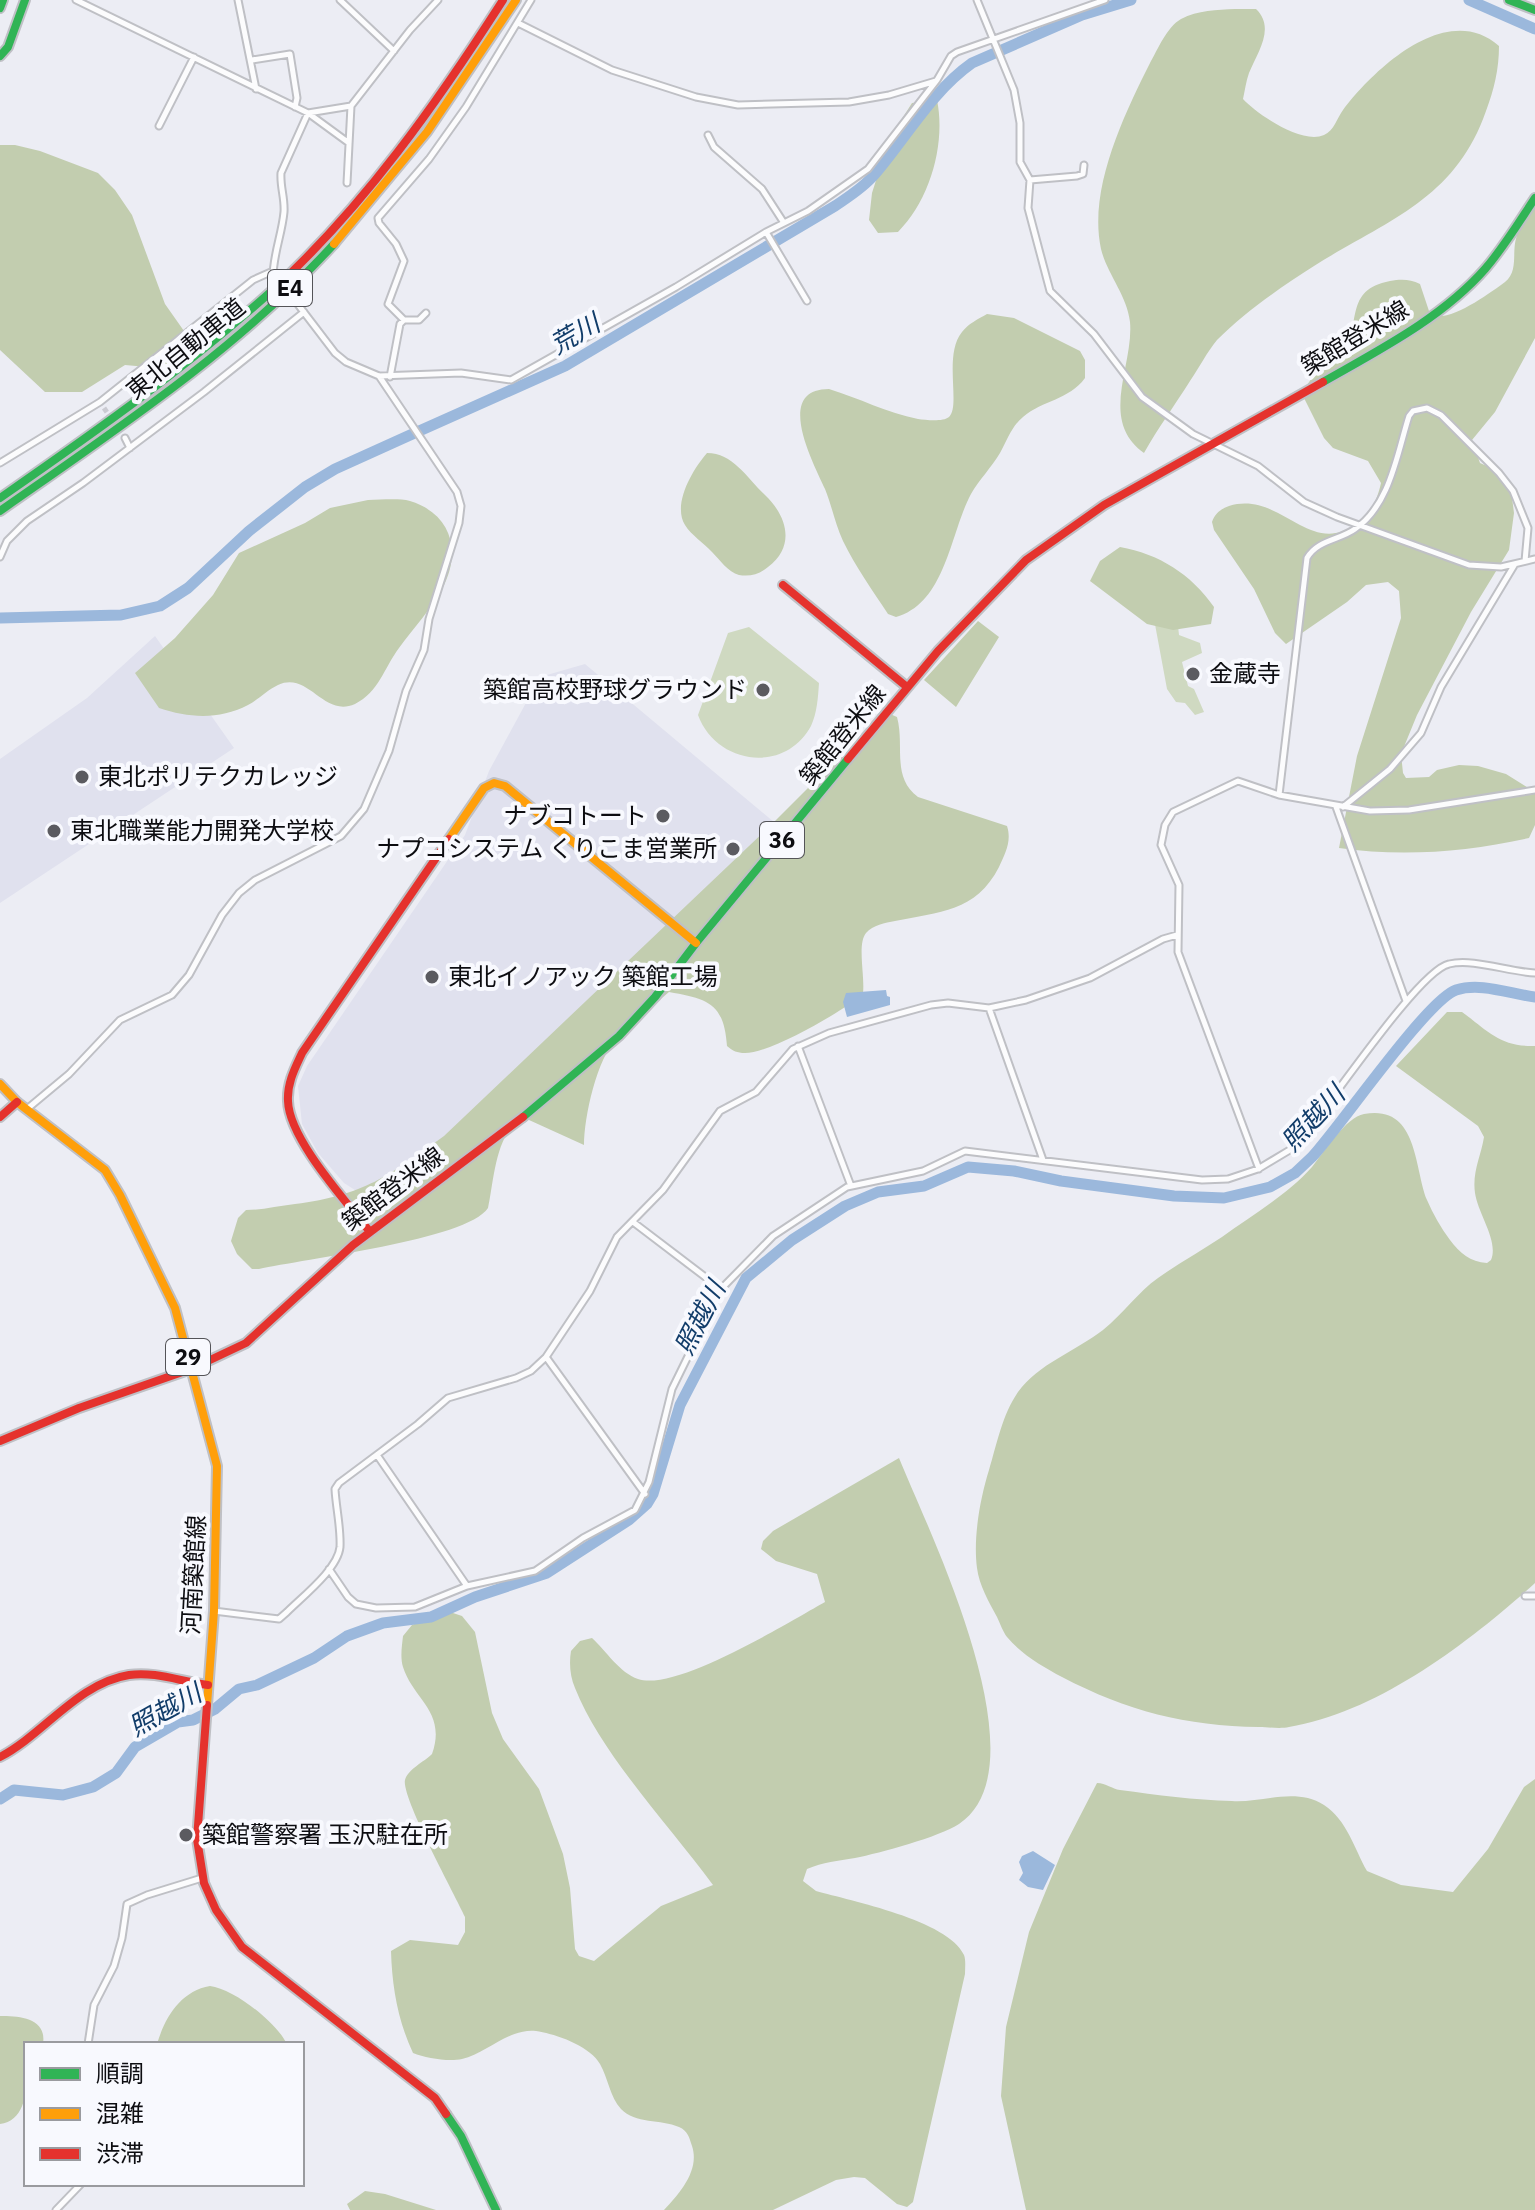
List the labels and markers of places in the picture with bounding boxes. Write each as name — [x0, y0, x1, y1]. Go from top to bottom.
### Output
place label: 金蔵寺 — [1209, 657, 1281, 689]
marker: 金蔵寺 — [1184, 665, 1202, 683]
place label: 築館高校野球グラウンド — [483, 673, 747, 705]
marker: 築館高校野球グラウンド — [754, 681, 772, 699]
place label: 東北ポリテクカレッジ — [98, 760, 338, 792]
marker: 東北ポリテクカレッジ — [73, 768, 91, 786]
place label: ナブコトート — [503, 799, 647, 831]
marker: ナブコトート — [654, 807, 672, 825]
place label: 東北職業能力開発大学校 — [70, 814, 334, 846]
marker: 東北職業能力開発大学校 — [45, 822, 63, 840]
place label: ナプコシステム くりこま営業所 — [376, 832, 717, 864]
marker: ナプコシステム くりこま営業所 — [724, 840, 742, 858]
place label: 東北イノアック 築館工場 — [448, 960, 718, 992]
marker: 東北イノアック 築館工場 — [423, 968, 441, 986]
place label: 築館警察署 玉沢駐在所 — [202, 1818, 448, 1850]
marker: 築館警察署 玉沢駐在所 — [177, 1826, 195, 1844]

